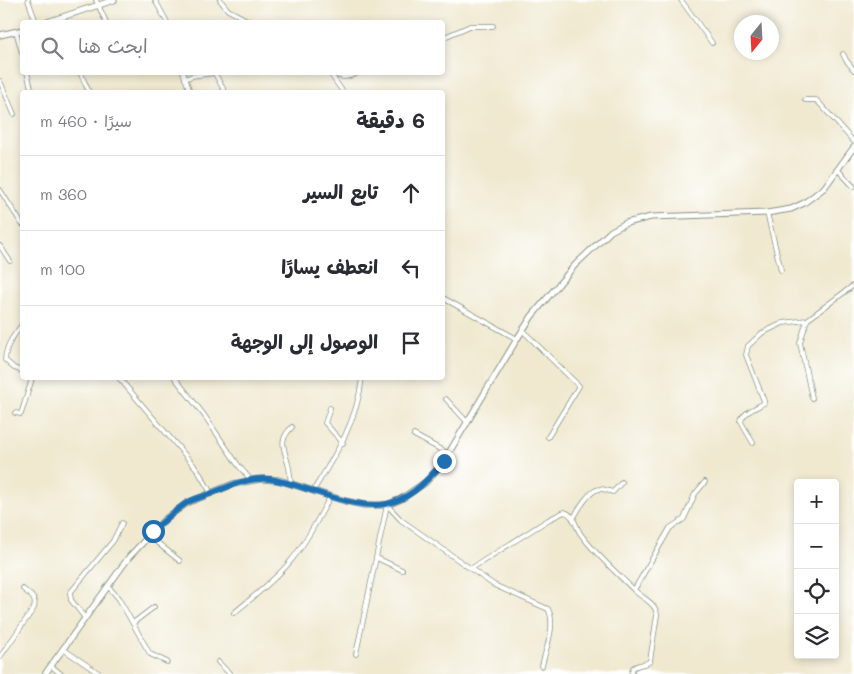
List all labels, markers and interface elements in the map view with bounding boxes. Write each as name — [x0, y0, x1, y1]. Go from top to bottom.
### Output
north arrow — [734, 15, 779, 60]
search box — [20, 20, 445, 75]
text: ابحث هنا — [78, 33, 148, 58]
icon: search — [38, 34, 66, 62]
text: 6 دقيقة — [356, 106, 425, 133]
text: سيرًا · 460 m — [40, 110, 132, 131]
text: تابع السير — [303, 179, 378, 204]
icon: ahead — [397, 179, 425, 207]
text: 360 m — [40, 183, 87, 204]
text: انعطف يسارًا — [281, 254, 378, 279]
icon: left — [397, 254, 425, 282]
text: 100 m — [40, 258, 85, 279]
text: الوصول إلى الوجهة — [231, 329, 378, 354]
icon: arrive — [397, 329, 425, 357]
route end — [433, 450, 456, 473]
map controls — [794, 479, 839, 659]
button: + — [794, 479, 839, 524]
route start — [142, 520, 165, 543]
button: − — [794, 524, 839, 569]
button: locate — [794, 569, 839, 614]
button: layers — [794, 614, 839, 659]

